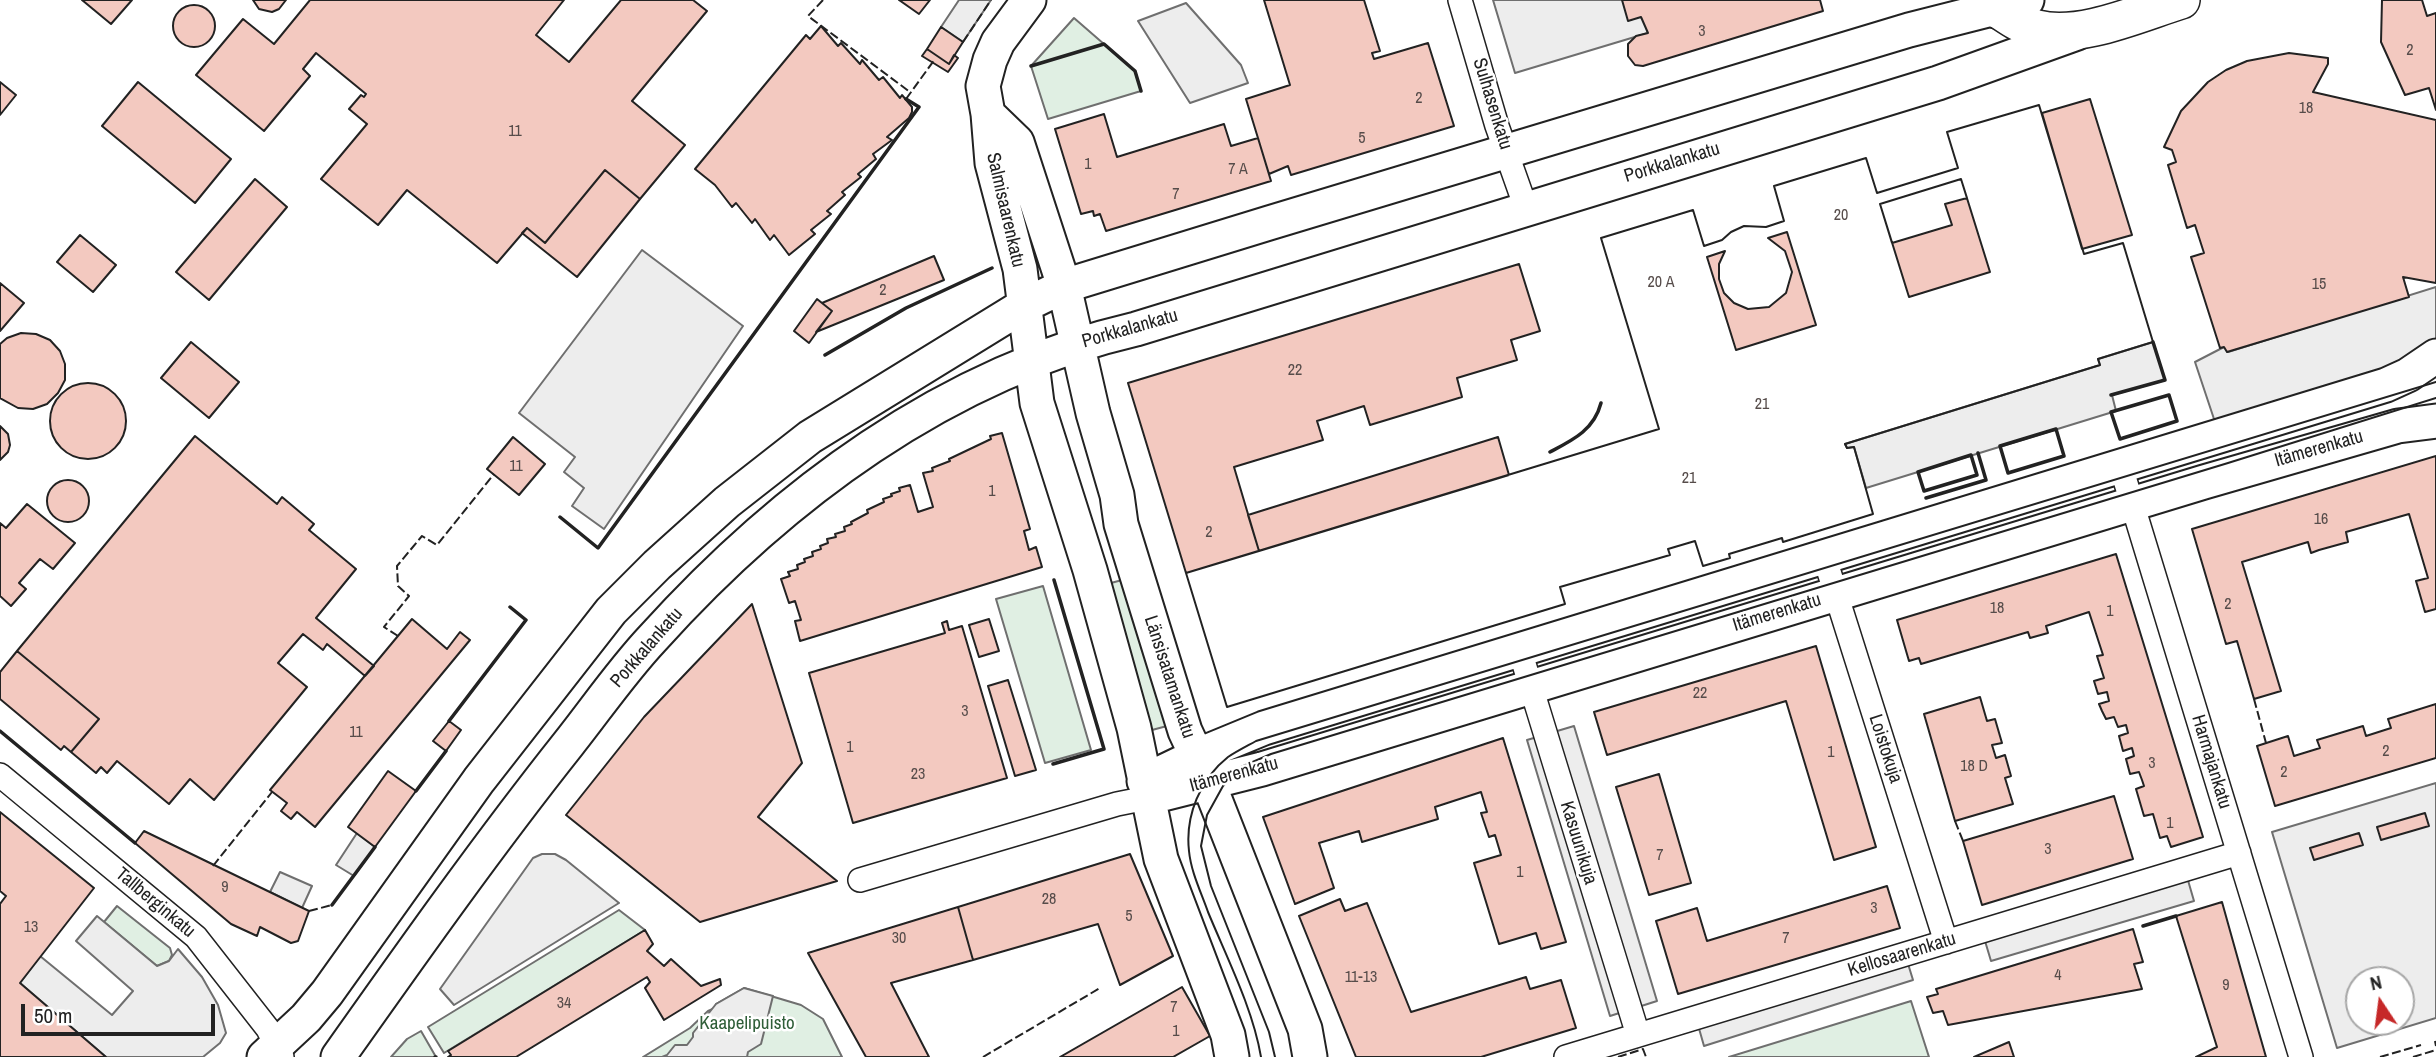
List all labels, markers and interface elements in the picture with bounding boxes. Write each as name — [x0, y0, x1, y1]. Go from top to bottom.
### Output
house number: 3 — [1698, 22, 1706, 42]
house number: 2 — [2406, 41, 2414, 61]
street label: Sulhasenkatu — [1467, 56, 1517, 152]
house number: 2 — [1415, 89, 1423, 109]
house number: 18 — [2299, 99, 2313, 119]
house number: 11 — [508, 122, 522, 142]
house number: 5 — [1358, 129, 1366, 149]
street label: Porkkalankatu — [1621, 138, 1723, 188]
street label: Salmisaarenkatu — [981, 150, 1029, 270]
house number: 1 — [1084, 155, 1092, 175]
house number: 7 A — [1228, 160, 1248, 180]
house number: 7 — [1172, 185, 1180, 205]
house number: 20 — [1834, 206, 1848, 226]
house number: 20 A — [1648, 273, 1674, 293]
house number: 15 — [2312, 275, 2326, 295]
house number: 2 — [879, 281, 887, 301]
street label: Porkkalankatu — [1079, 304, 1181, 354]
house number: 22 — [1288, 361, 1302, 381]
house number: 21 — [1755, 395, 1769, 415]
street label: Itämerenkatu — [2272, 426, 2366, 472]
house number: 11 — [509, 457, 523, 477]
house number: 21 — [1682, 469, 1696, 489]
house number: 1 — [988, 482, 996, 502]
house number: 16 — [2314, 510, 2328, 530]
house number: 2 — [1205, 523, 1213, 543]
street label: Itämerenkatu — [1730, 589, 1824, 637]
house number: 2 — [2224, 595, 2232, 615]
house number: 18 — [1990, 599, 2004, 619]
house number: 1 — [2106, 602, 2114, 622]
street label: Porkkalankatu — [606, 603, 688, 693]
street label: Länsisatamankatu — [1138, 613, 1200, 741]
house number: 22 — [1693, 684, 1707, 704]
house number: 3 — [961, 702, 969, 722]
street label: Loistokuja — [1863, 712, 1907, 786]
street label: Harmajankatu — [2186, 712, 2236, 812]
house number: 11 — [349, 723, 363, 743]
house number: 1 — [846, 738, 854, 758]
house number: 2 — [2382, 742, 2390, 762]
house number: 1 — [1827, 743, 1835, 763]
street label: Itämerenkatu — [1187, 752, 1281, 798]
house number: 3 — [2148, 754, 2156, 774]
house number: 18 D — [1960, 757, 1988, 777]
house number: 2 — [2280, 763, 2288, 783]
house number: 23 — [911, 765, 925, 785]
street label: Kasuunikuja — [1555, 799, 1601, 887]
house number: 1 — [2166, 814, 2174, 834]
house number: 3 — [2044, 840, 2052, 860]
house number: 7 — [1656, 846, 1664, 866]
street label: Tallberginkatu — [110, 863, 200, 943]
house number: 1 — [1516, 863, 1524, 883]
house number: 9 — [221, 878, 229, 898]
house number: 28 — [1042, 890, 1056, 910]
house number: 3 — [1870, 899, 1878, 919]
house number: 5 — [1125, 907, 1133, 927]
house number: 13 — [24, 918, 38, 938]
street label: Kellosaarenkatu — [1845, 928, 1959, 982]
house number: 30 — [892, 929, 906, 949]
house number: 7 — [1782, 929, 1790, 949]
house number: 4 — [2054, 966, 2062, 986]
north arrow — [2345, 966, 2415, 1036]
house number: 11-13 — [1345, 968, 1377, 988]
text: N — [2367, 969, 2384, 996]
house number: 9 — [2222, 976, 2230, 996]
scale bar — [24, 990, 219, 1034]
house number: 34 — [557, 994, 571, 1014]
house number: 7 — [1170, 998, 1178, 1018]
text: 50 m — [34, 1001, 72, 1030]
park label: Kaapelipuisto — [699, 1013, 795, 1035]
house number: 1 — [1172, 1022, 1180, 1042]

